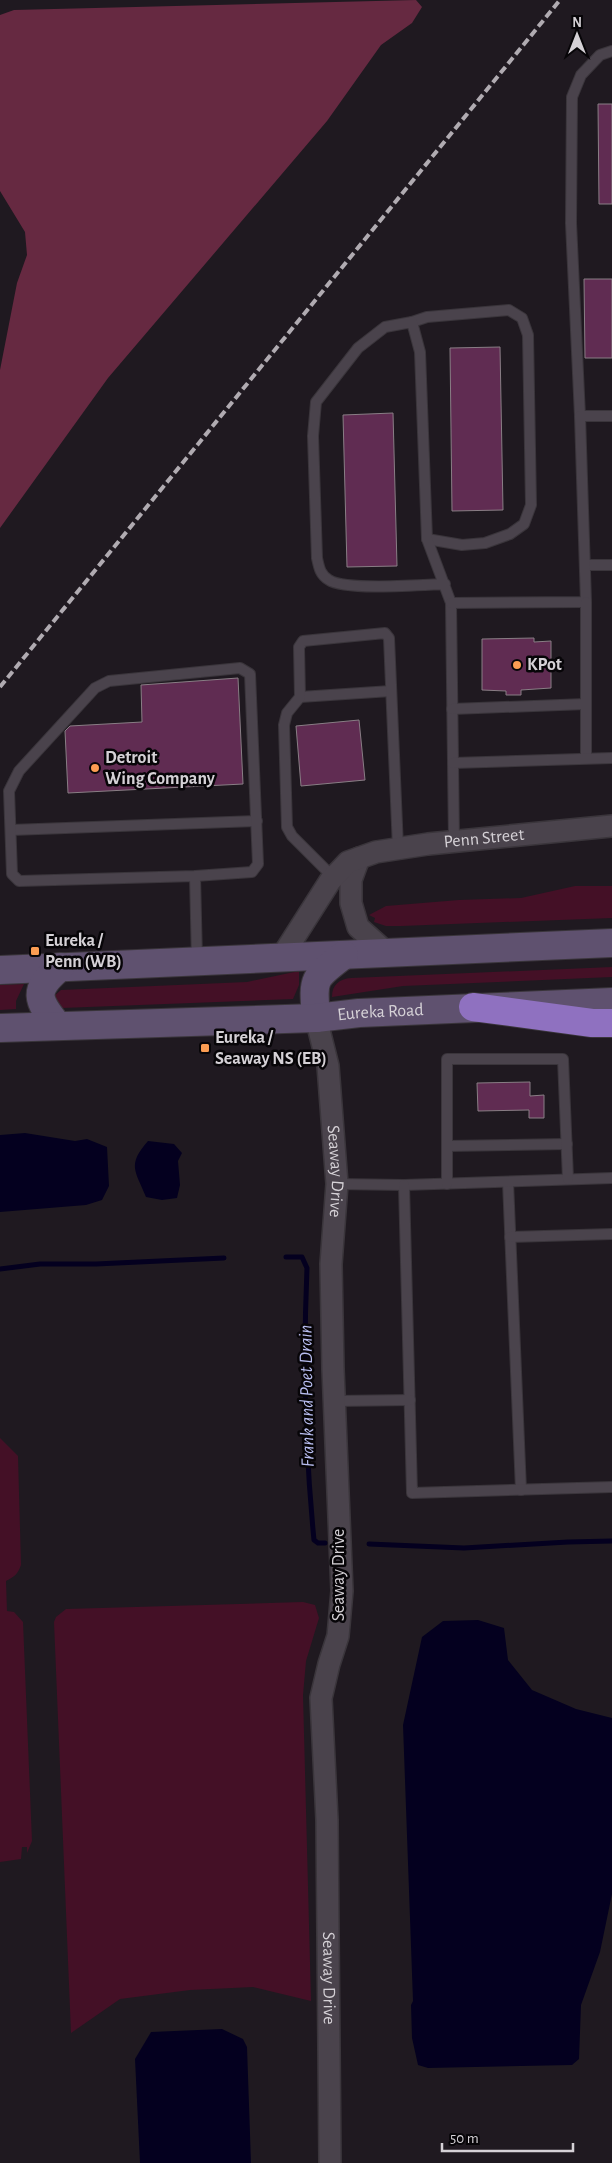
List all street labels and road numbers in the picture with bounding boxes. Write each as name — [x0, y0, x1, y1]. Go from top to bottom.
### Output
street label: Penn Street — [443, 826, 525, 851]
street label: Eureka Road — [336, 1001, 424, 1024]
street label: Seaway Drive — [324, 1124, 346, 1218]
street label: Seaway Drive — [330, 1529, 348, 1621]
street label: Seaway Drive — [319, 1932, 338, 2024]

